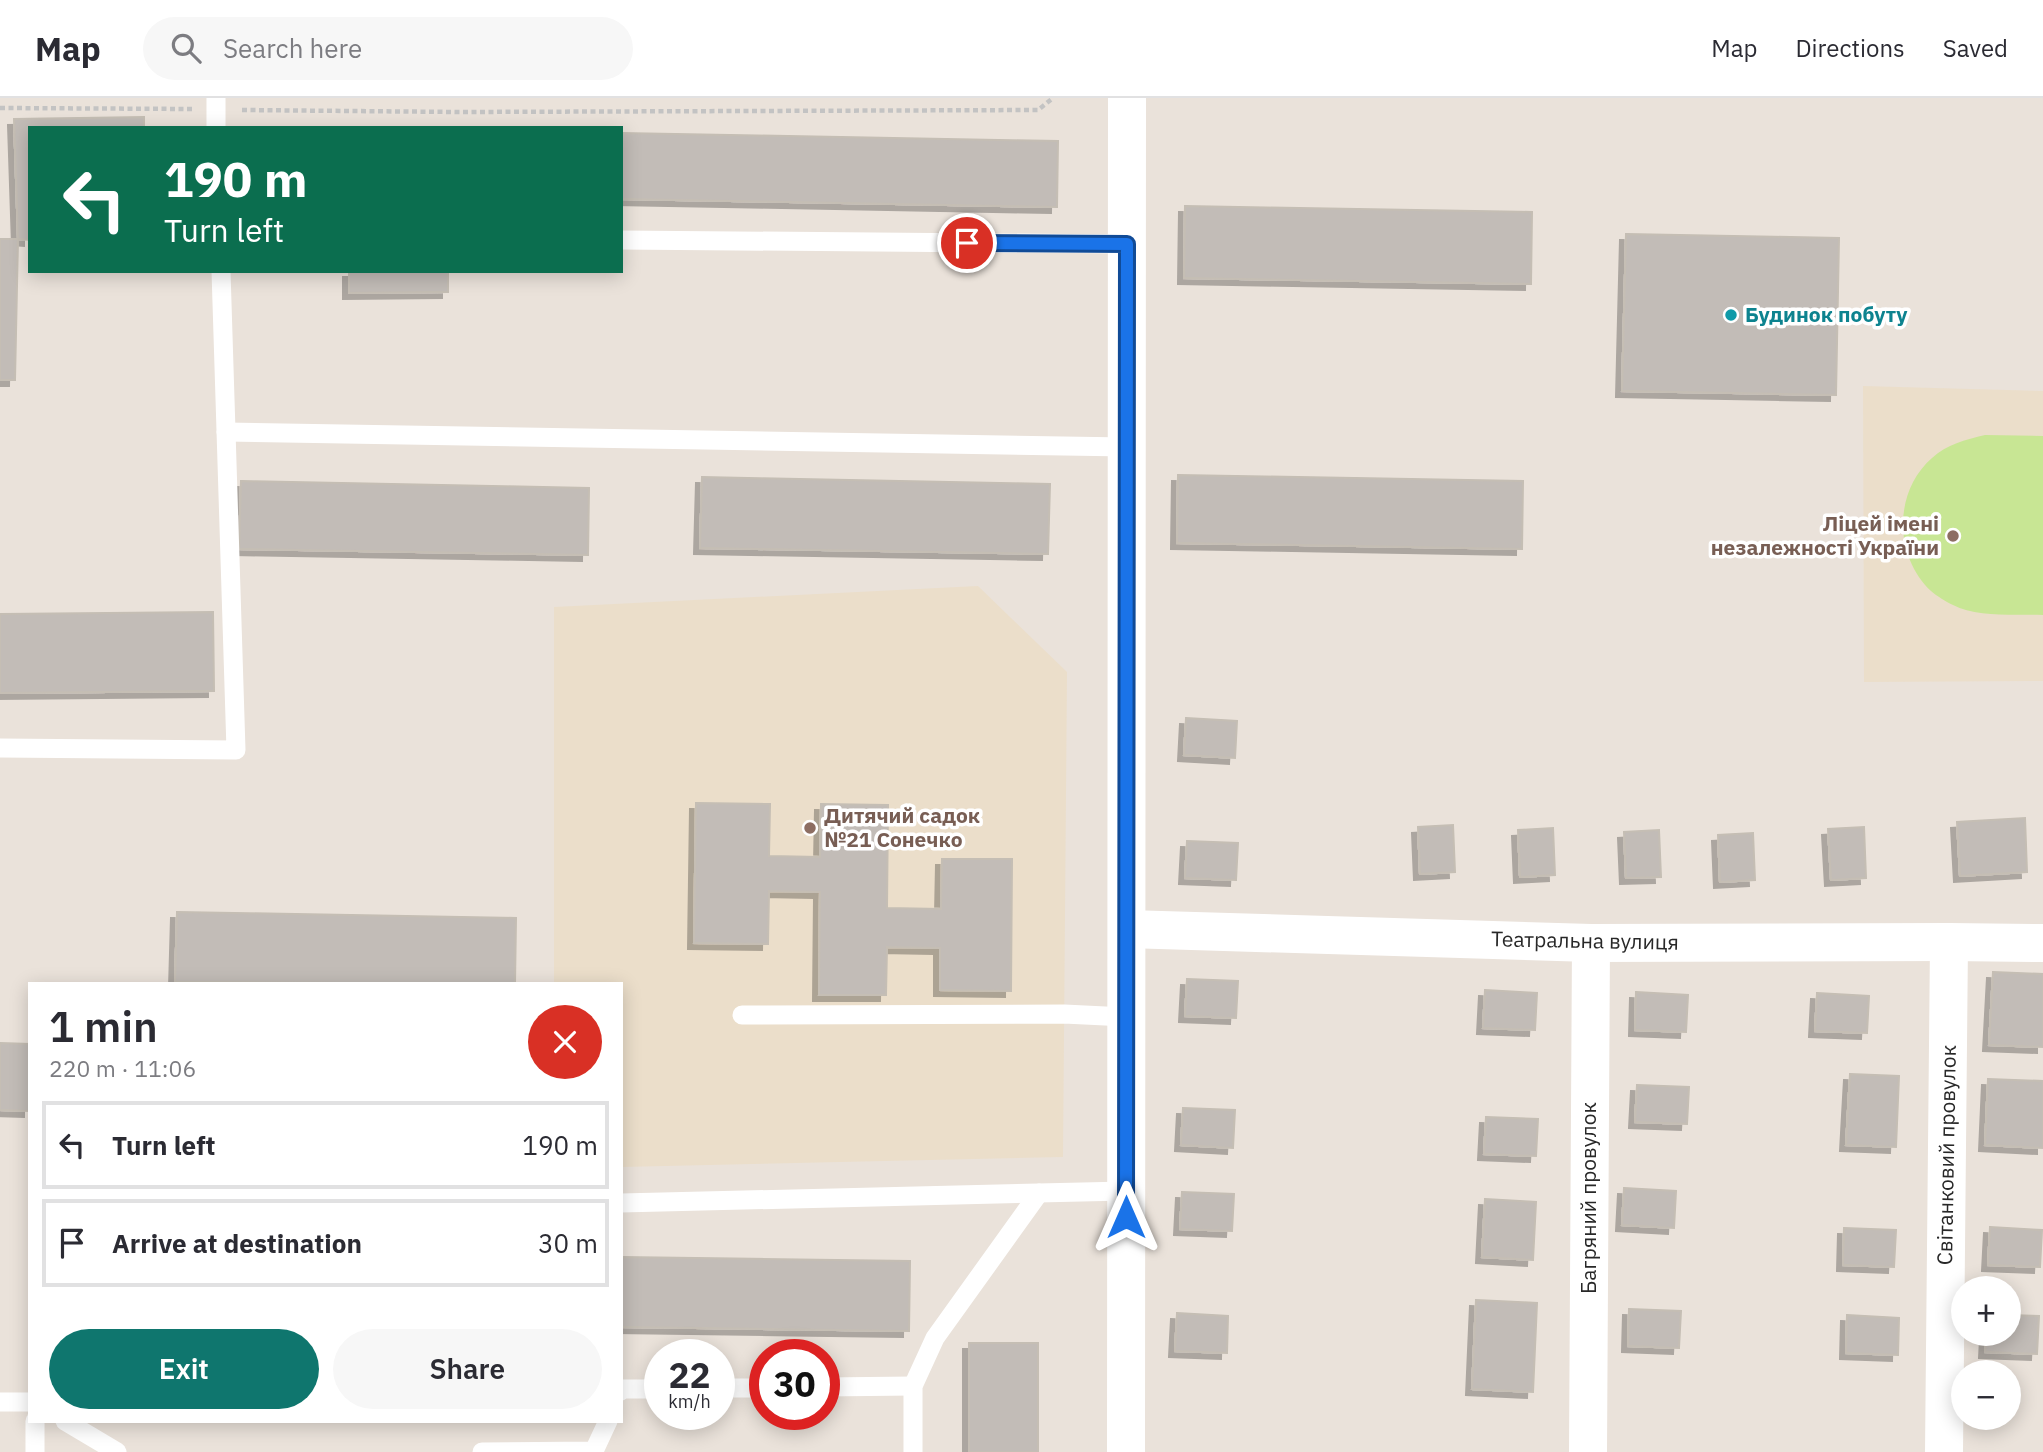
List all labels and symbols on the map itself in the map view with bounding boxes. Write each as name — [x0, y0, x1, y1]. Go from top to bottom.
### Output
pin — [937, 213, 997, 273]
place label: Будинок побуту — [1745, 300, 1908, 328]
marker: Будинок побуту — [1723, 307, 1739, 323]
place label: Ліцей імені незалежності України — [1711, 509, 1939, 561]
marker: Ліцей імені незалежності України — [1945, 528, 1961, 544]
place label: Дитячий садок №21 Сонечко — [824, 801, 980, 853]
marker: Дитячий садок №21 Сонечко — [802, 820, 818, 836]
street label: Театральна вулиця — [1491, 924, 1679, 956]
street label: Світанковий провулок — [1930, 1045, 1962, 1265]
street label: Багряний провулок — [1574, 1102, 1602, 1294]
position arrow — [1089, 1180, 1163, 1254]
speed limit sign: 30 — [749, 1339, 840, 1430]

